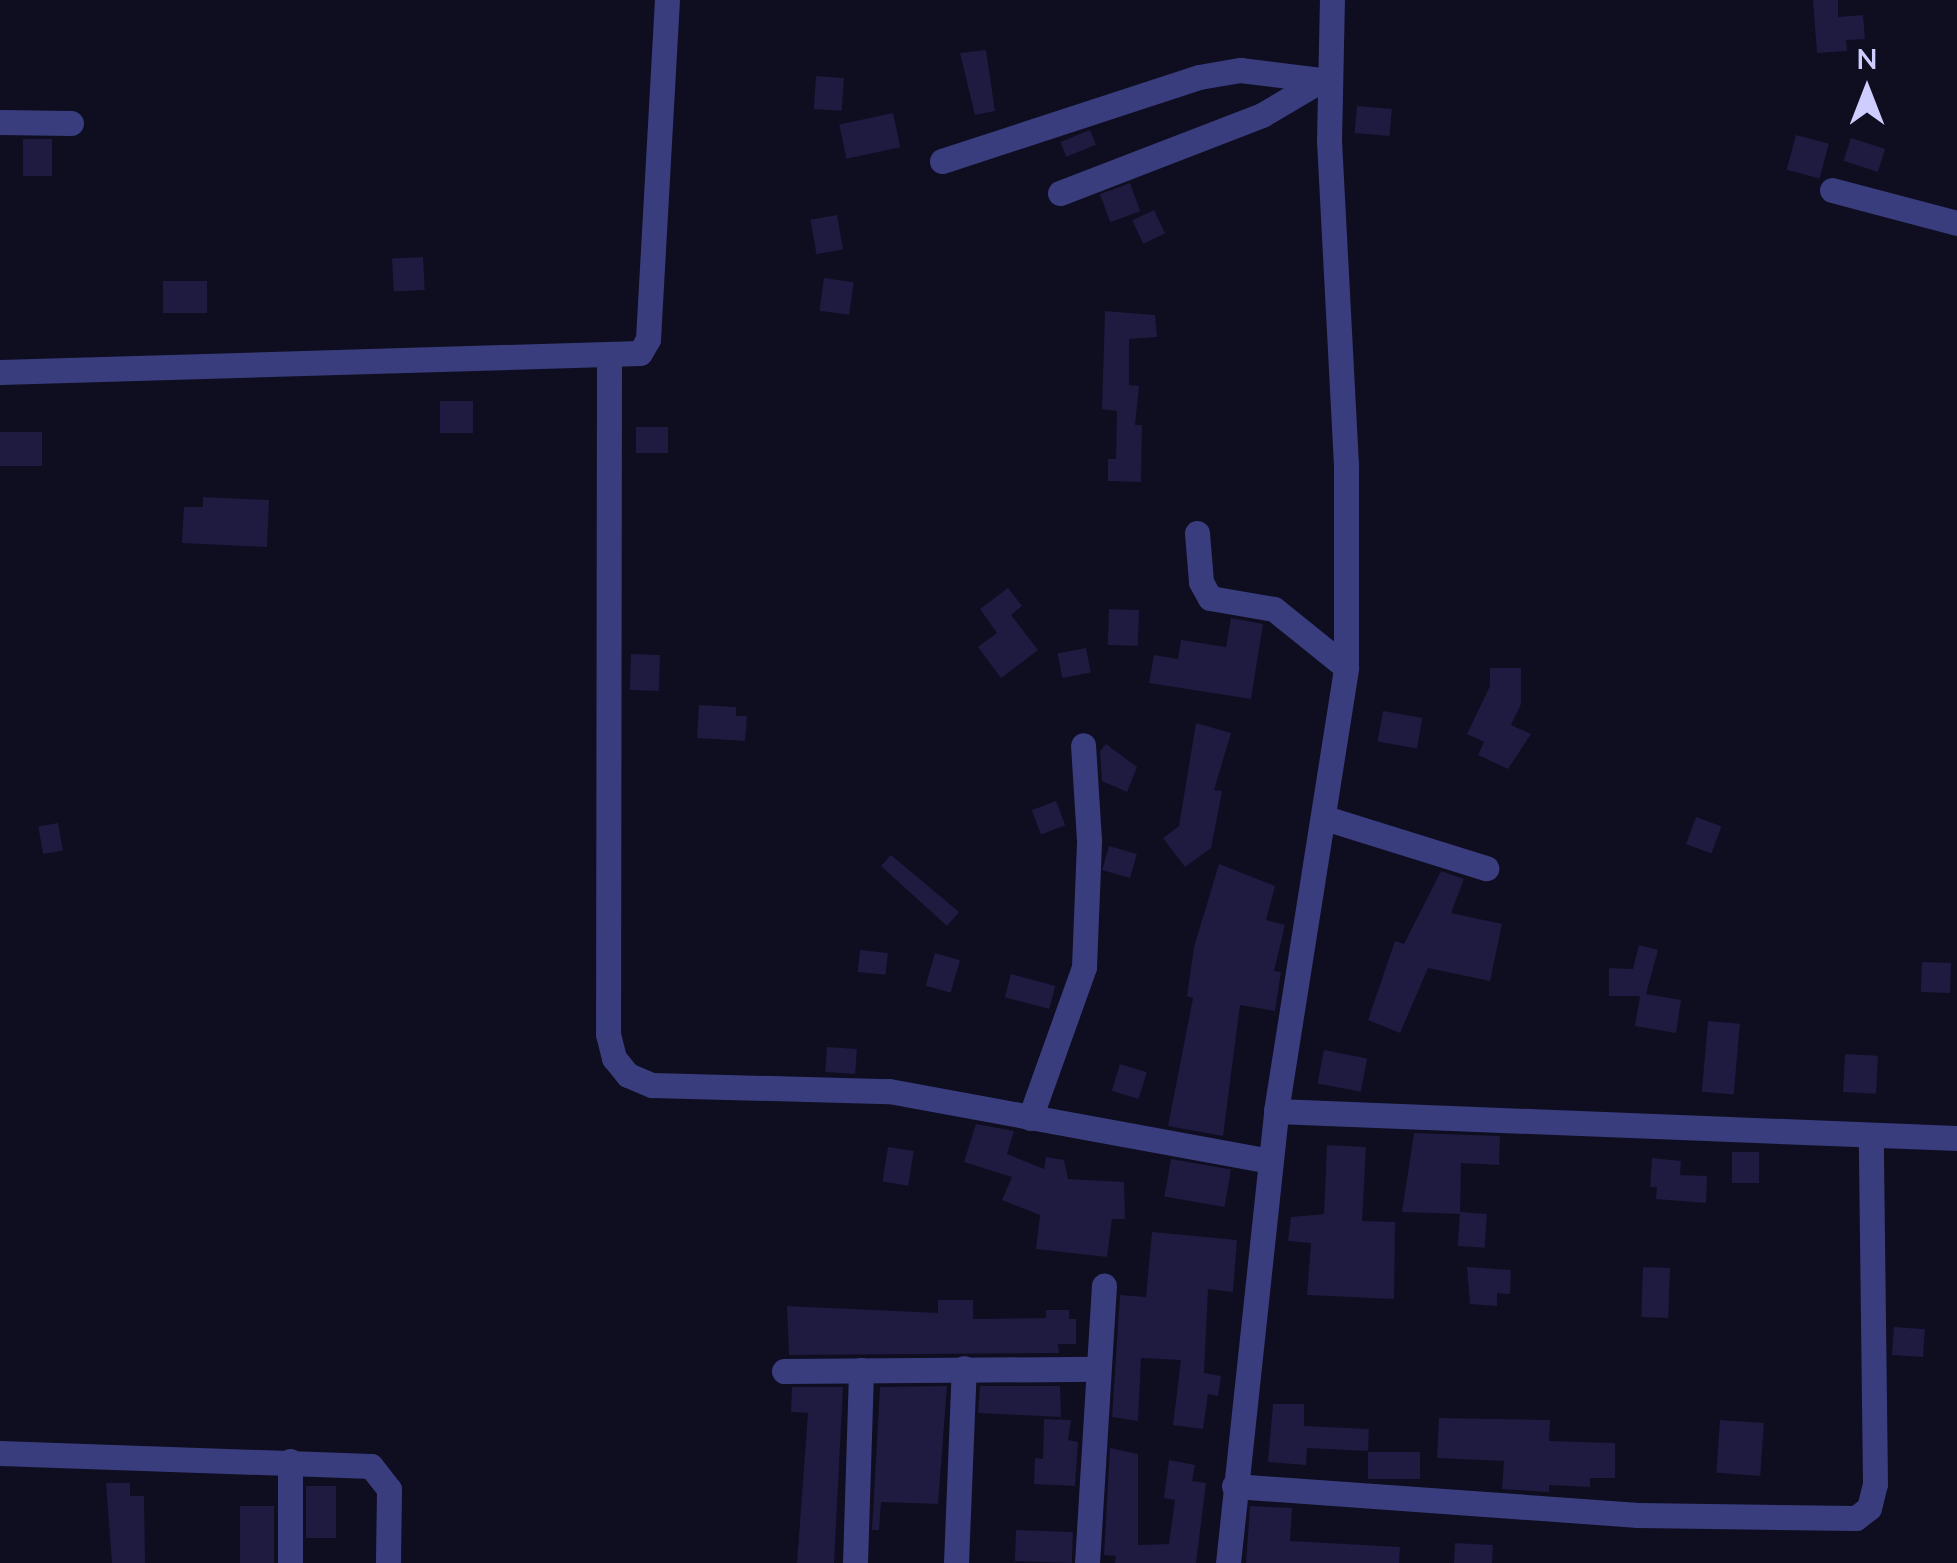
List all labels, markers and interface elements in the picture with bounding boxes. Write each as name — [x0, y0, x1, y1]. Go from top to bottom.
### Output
north arrow — [1817, 40, 1917, 140]
text: N — [1857, 41, 1877, 79]

